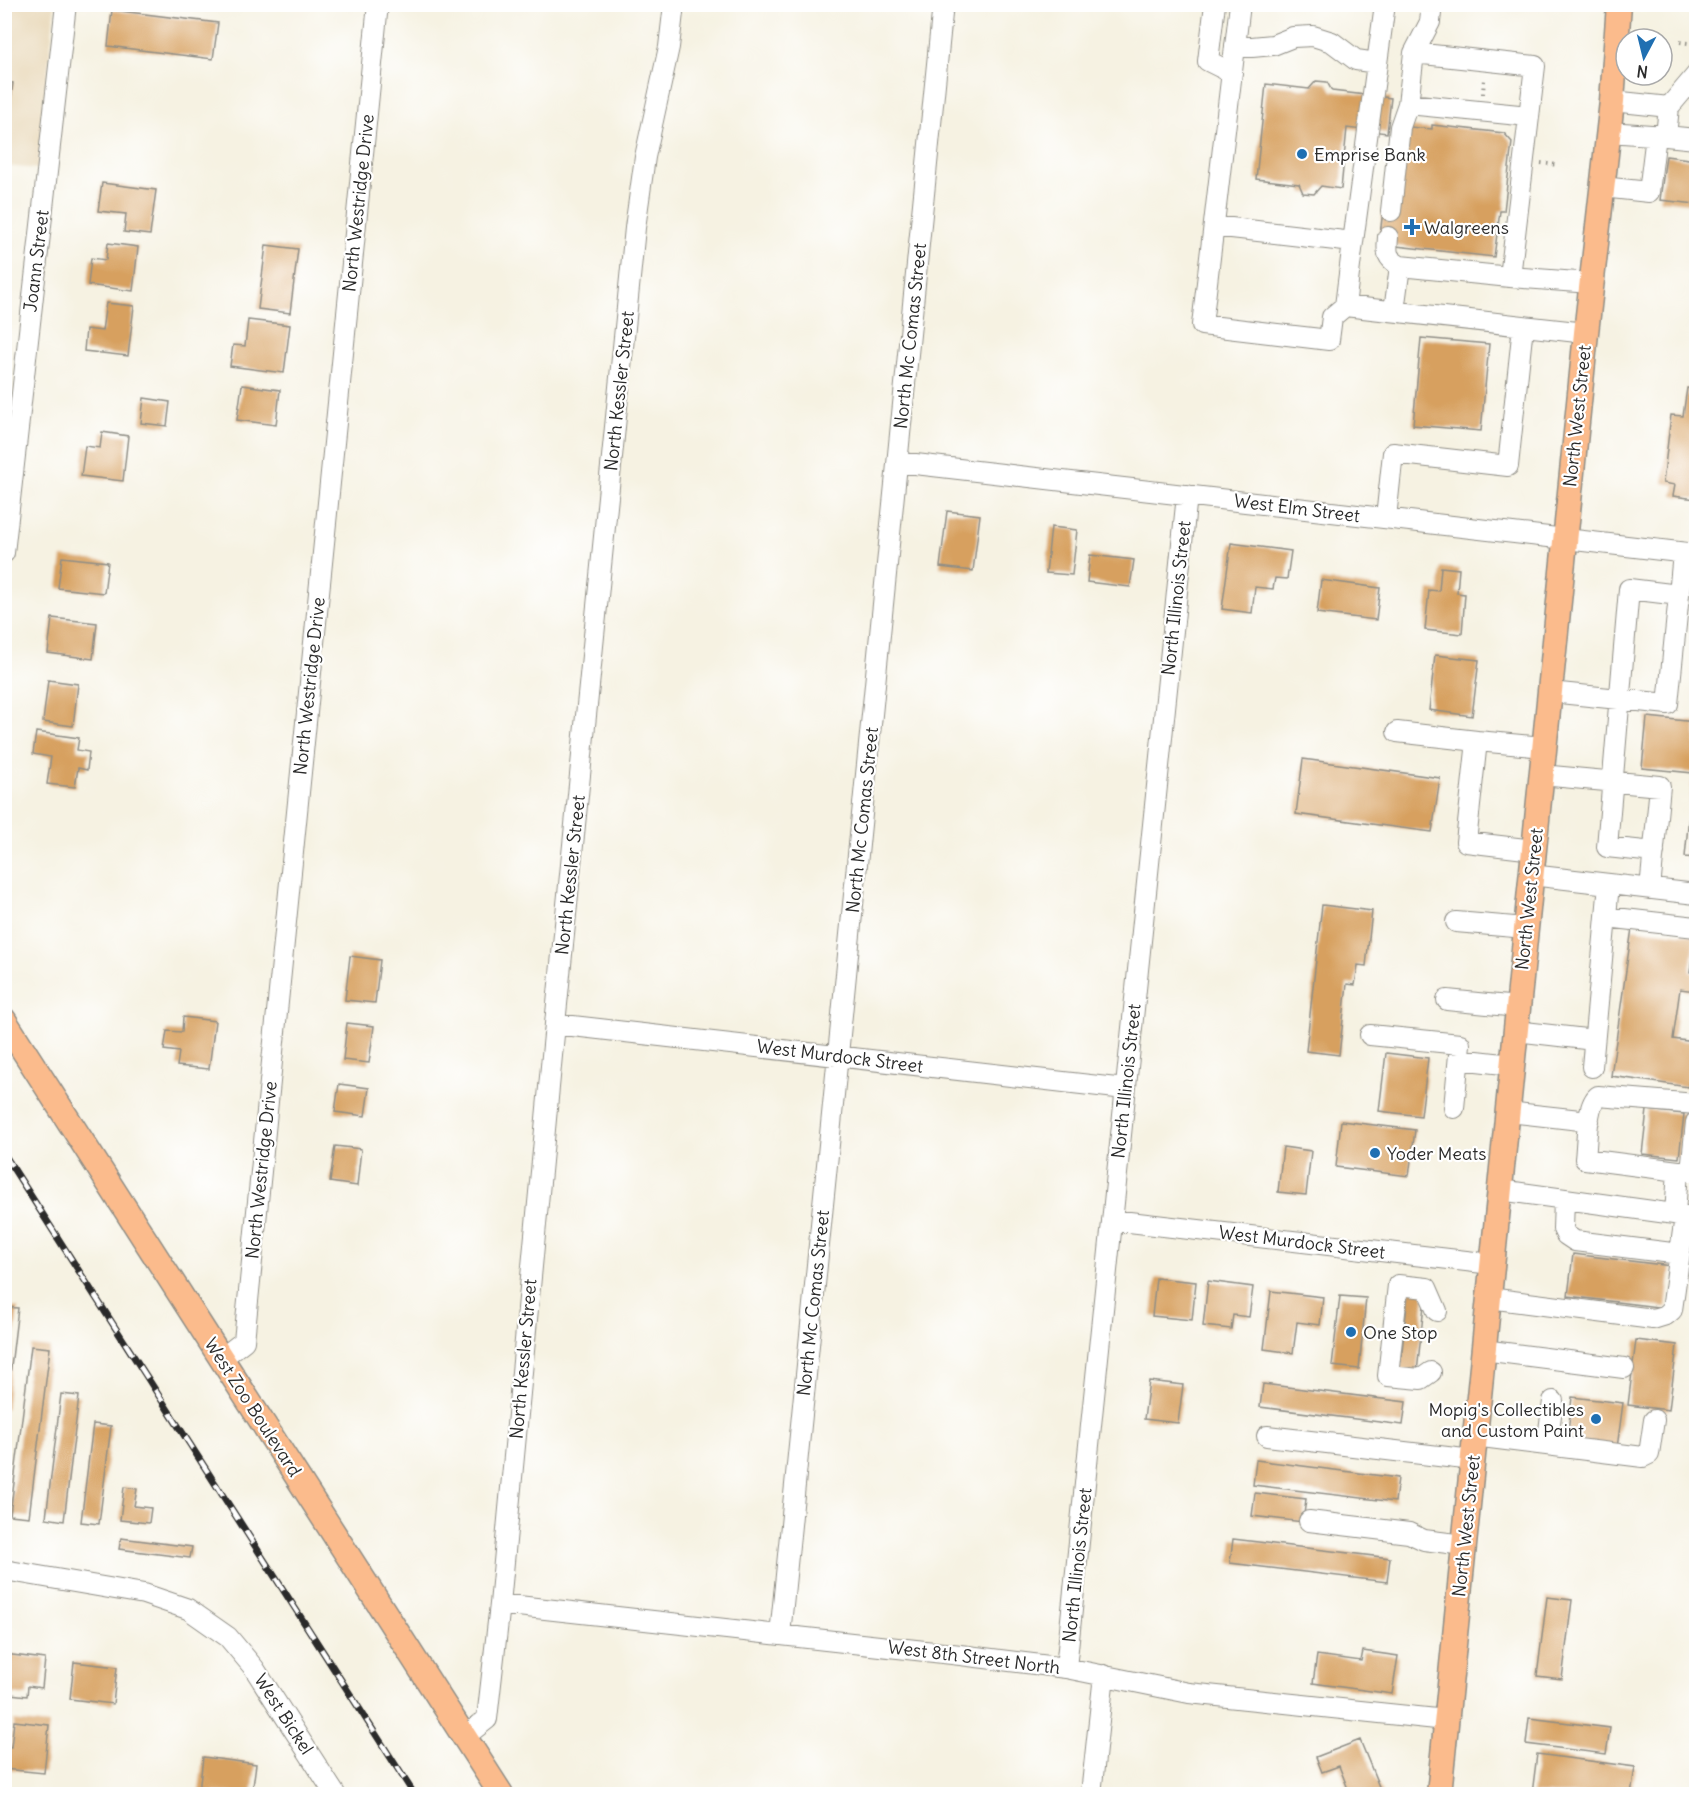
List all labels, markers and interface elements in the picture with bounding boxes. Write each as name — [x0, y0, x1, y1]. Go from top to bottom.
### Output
north arrow — [1614, 27, 1674, 87]
text: N — [1635, 61, 1649, 82]
street label: North Westridge Drive — [337, 113, 379, 293]
place label: Emprise Bank — [1314, 143, 1426, 166]
marker: Emprise Bank — [1295, 147, 1309, 161]
street label: Joann Street — [18, 209, 54, 313]
place label: Walgreens — [1424, 216, 1509, 239]
marker: Walgreens — [1405, 220, 1419, 234]
street label: North Mc Comas Street — [889, 242, 931, 430]
street label: North Kessler Street — [599, 310, 639, 472]
street label: North West Street — [1558, 344, 1596, 488]
street label: West Elm Street — [1233, 489, 1361, 527]
street label: North Illinois Street — [1156, 519, 1196, 677]
street label: North Westridge Drive — [288, 596, 330, 776]
street label: North Mc Comas Street — [841, 726, 883, 914]
street label: North Kessler Street — [550, 794, 590, 956]
street label: North West Street — [1510, 827, 1548, 971]
street label: North Illinois Street — [1106, 1002, 1146, 1160]
street label: West Murdock Street — [755, 1034, 925, 1078]
street label: North Westridge Drive — [240, 1080, 282, 1260]
place label: Yoder Meats — [1387, 1142, 1486, 1165]
marker: Yoder Meats — [1368, 1146, 1382, 1160]
street label: North Mc Comas Street — [792, 1209, 834, 1397]
street label: West Murdock Street — [1217, 1220, 1387, 1264]
street label: North Kessler Street — [505, 1278, 541, 1440]
place label: One Stop — [1363, 1321, 1437, 1344]
marker: One Stop — [1344, 1325, 1358, 1339]
street label: West Zoo Boulevard — [199, 1333, 307, 1481]
place label: Mopig's Collectibles and Custom Paint — [1429, 1398, 1584, 1442]
marker: Mopig's Collectibles and Custom Paint — [1589, 1412, 1603, 1426]
street label: North West Street — [1447, 1454, 1485, 1598]
street label: North Illinois Street — [1057, 1486, 1097, 1644]
street label: West 8th Street North — [886, 1635, 1062, 1679]
street label: West Bickel — [249, 1669, 319, 1759]

